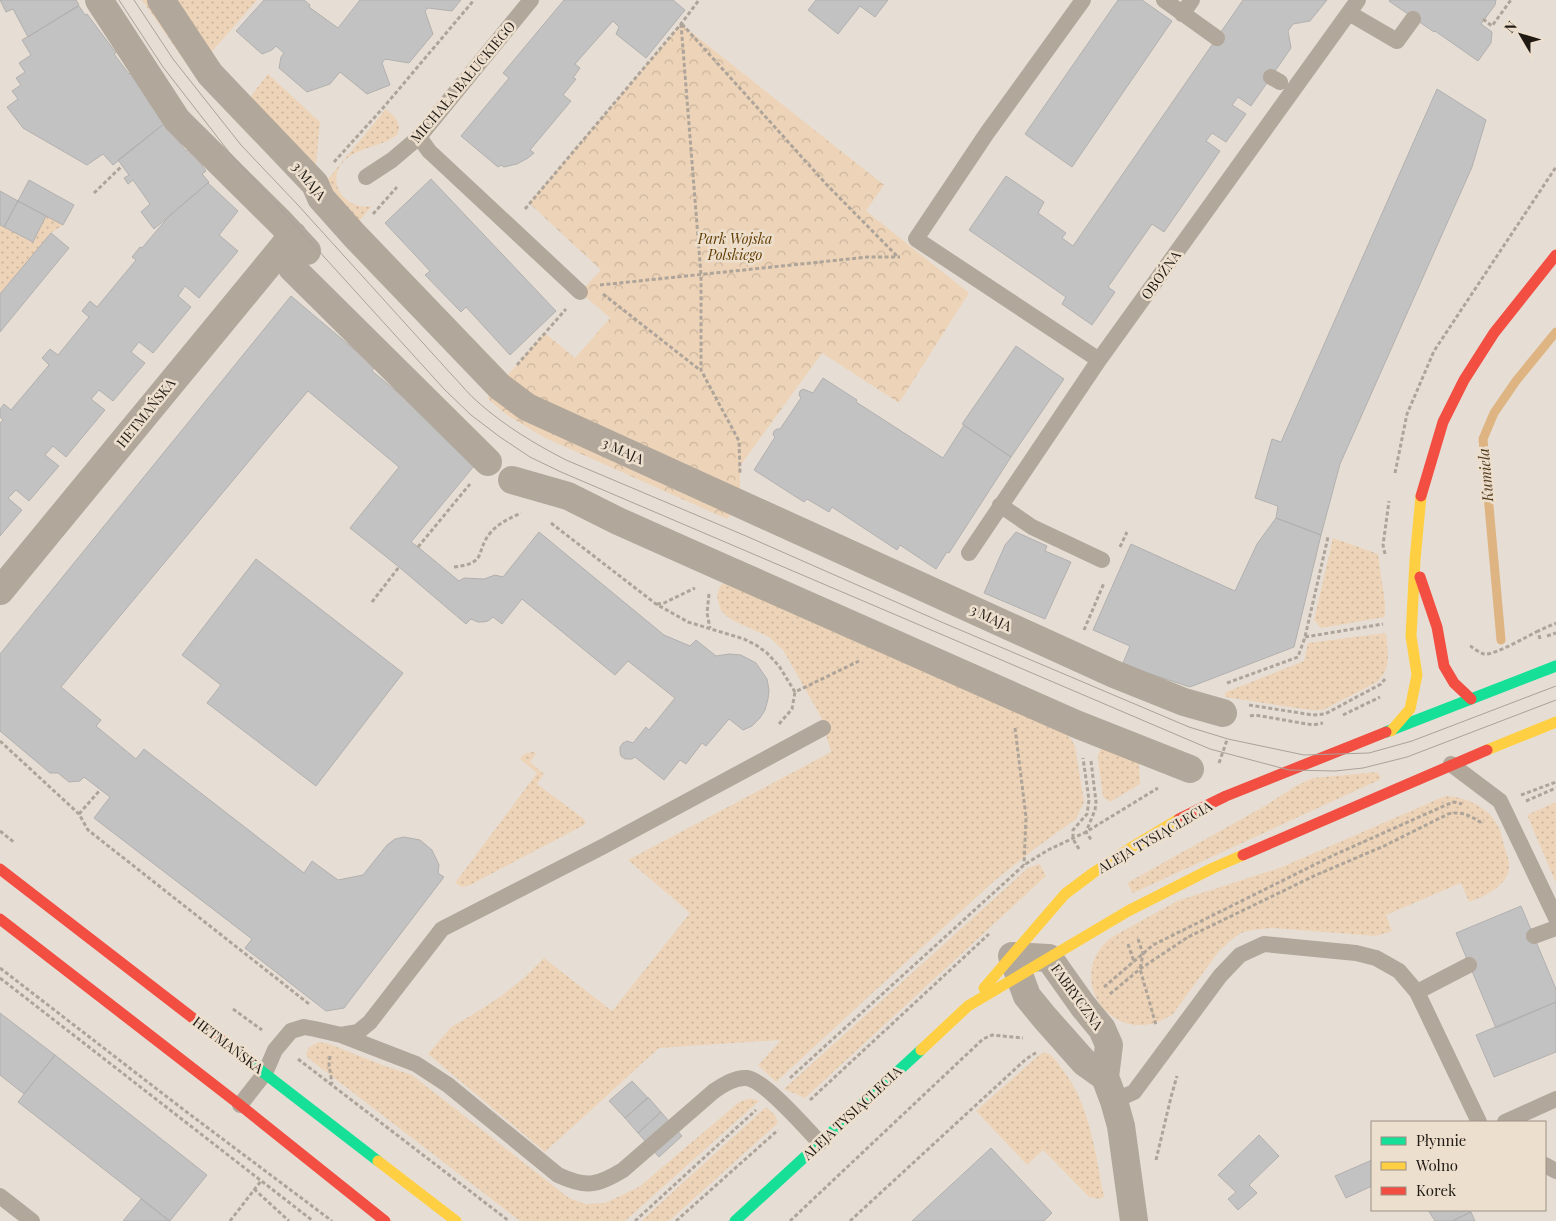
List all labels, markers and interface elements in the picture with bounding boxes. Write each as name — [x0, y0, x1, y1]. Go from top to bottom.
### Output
north arrow — [1496, 10, 1546, 60]
street label: MICHAŁA BAŁUCKIEGO — [406, 17, 519, 147]
text: N — [1500, 17, 1521, 37]
street label: 3 MAJA — [288, 158, 331, 204]
park label: Park Wojska Polskiego — [697, 229, 772, 264]
street label: OBOŹNA — [1136, 246, 1185, 303]
street label: HETMAŃSKA — [112, 374, 180, 451]
street label: 3 MAJA — [599, 433, 647, 468]
water label: Kumiela — [1473, 447, 1497, 504]
street label: 3 MAJA — [967, 600, 1015, 636]
street label: ALEJA TYSIĄCLECIA — [1093, 796, 1216, 878]
street label: FABRYCZNA — [1047, 960, 1108, 1034]
street label: HETMAŃSKA — [189, 1012, 268, 1078]
street label: ALEJA TYSIĄCLECIA — [797, 1061, 906, 1164]
legend — [1371, 1121, 1546, 1211]
text: Płynnie — [1416, 1130, 1466, 1150]
text: Wolno — [1415, 1155, 1458, 1175]
text: Korek — [1416, 1180, 1457, 1200]

